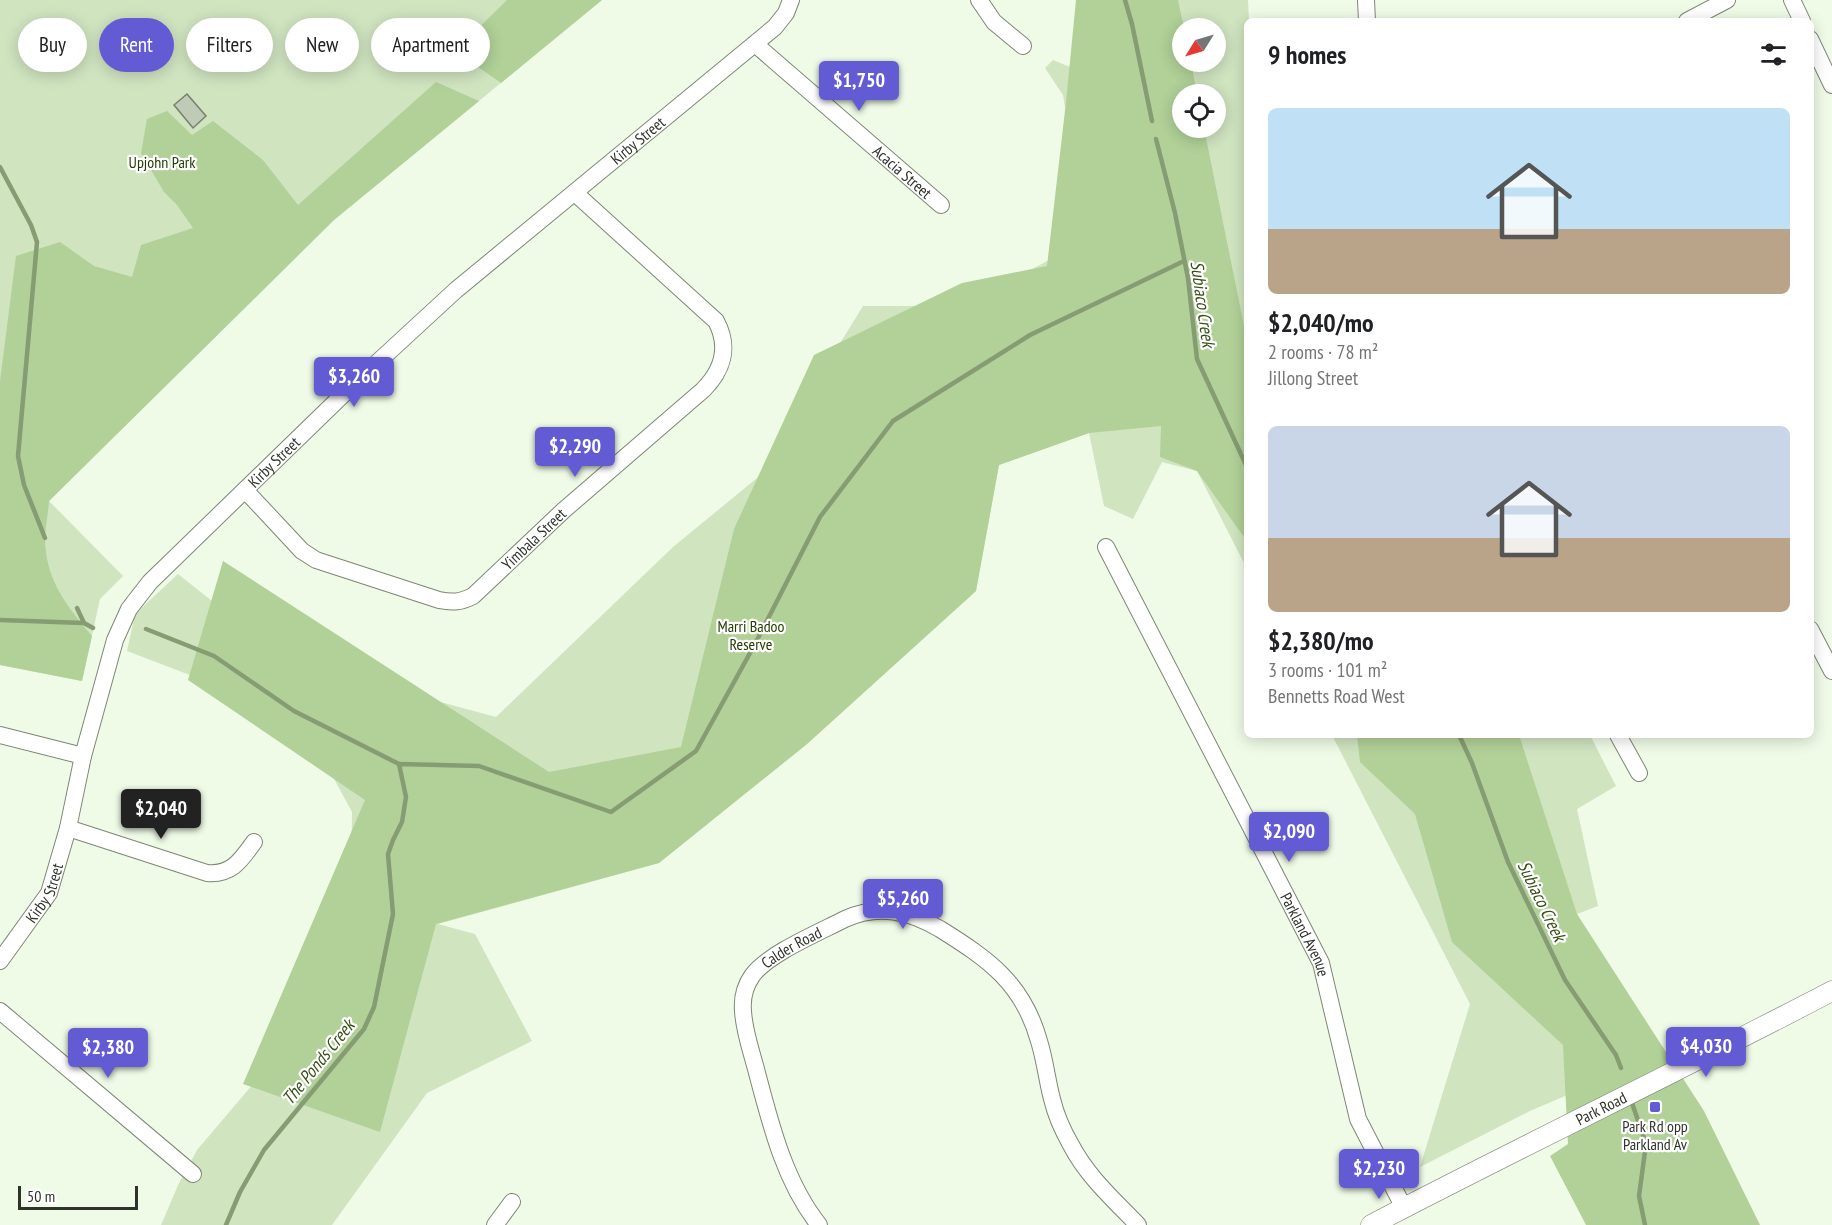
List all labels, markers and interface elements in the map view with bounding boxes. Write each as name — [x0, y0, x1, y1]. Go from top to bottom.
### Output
chip: Buy — [18, 18, 87, 72]
chip: Rent — [99, 18, 174, 72]
chip: Filters — [186, 18, 273, 72]
chip: New — [285, 18, 359, 72]
chip: Apartment — [371, 18, 490, 72]
north arrow — [1172, 18, 1226, 72]
map controls — [1172, 18, 1226, 138]
text: 9 homes — [1268, 38, 1346, 71]
icon: filters — [1757, 38, 1790, 71]
pin: $1,750 — [810, 61, 908, 112]
text: $1,750 — [833, 67, 885, 93]
button: locate — [1172, 84, 1226, 138]
street label: Kirby Street — [606, 112, 669, 169]
street label: Acacia Street — [869, 141, 937, 203]
icon: home — [1475, 147, 1583, 255]
park label: Upjohn Park — [129, 152, 196, 172]
water label: Subiaco Creek — [1186, 259, 1221, 351]
text: $2,040/mo — [1268, 306, 1374, 339]
text: 2 rooms · 78 m² — [1268, 339, 1378, 365]
pin: $3,260 — [305, 357, 403, 408]
text: $3,260 — [328, 363, 380, 389]
text: Jillong Street — [1268, 365, 1358, 391]
pin: $2,290 — [526, 427, 624, 478]
street label: Kirby Street — [244, 432, 304, 492]
text: $2,290 — [549, 433, 601, 459]
icon: home — [1475, 465, 1583, 573]
street label: Yimbala Street — [497, 503, 570, 574]
park label: Marri Badoo Reserve — [718, 616, 785, 654]
text: $2,380/mo — [1268, 624, 1374, 657]
text: 3 rooms · 101 m² — [1268, 657, 1387, 683]
text: Bennetts Road West — [1268, 683, 1405, 709]
pin: $2,040 — [112, 789, 210, 840]
text: $2,040 — [135, 795, 187, 821]
pin: $2,090 — [1240, 812, 1338, 863]
text: $2,090 — [1263, 818, 1315, 844]
water label: Subiaco Creek — [1513, 857, 1572, 947]
street label: Kirby Street — [21, 860, 67, 927]
pin: $5,260 — [854, 879, 952, 930]
text: $5,260 — [877, 885, 929, 911]
street label: Parkland Avenue — [1276, 889, 1334, 978]
street label: Calder Road — [757, 922, 825, 972]
water label: The Ponds Creek — [277, 1013, 361, 1109]
pin: $4,030 — [1657, 1027, 1755, 1078]
pin: $2,380 — [59, 1028, 157, 1079]
text: $4,030 — [1680, 1033, 1732, 1059]
text: $2,380 — [82, 1034, 134, 1060]
street label: Park Road — [1572, 1087, 1630, 1129]
marker: Park Rd opp Parkland Av — [1648, 1100, 1662, 1114]
place label: Park Rd opp Parkland Av — [1622, 1116, 1688, 1154]
pin: $2,230 — [1330, 1149, 1428, 1200]
text: $2,230 — [1353, 1155, 1405, 1181]
scale bar — [18, 1183, 138, 1210]
text: 50 m — [27, 1186, 55, 1206]

